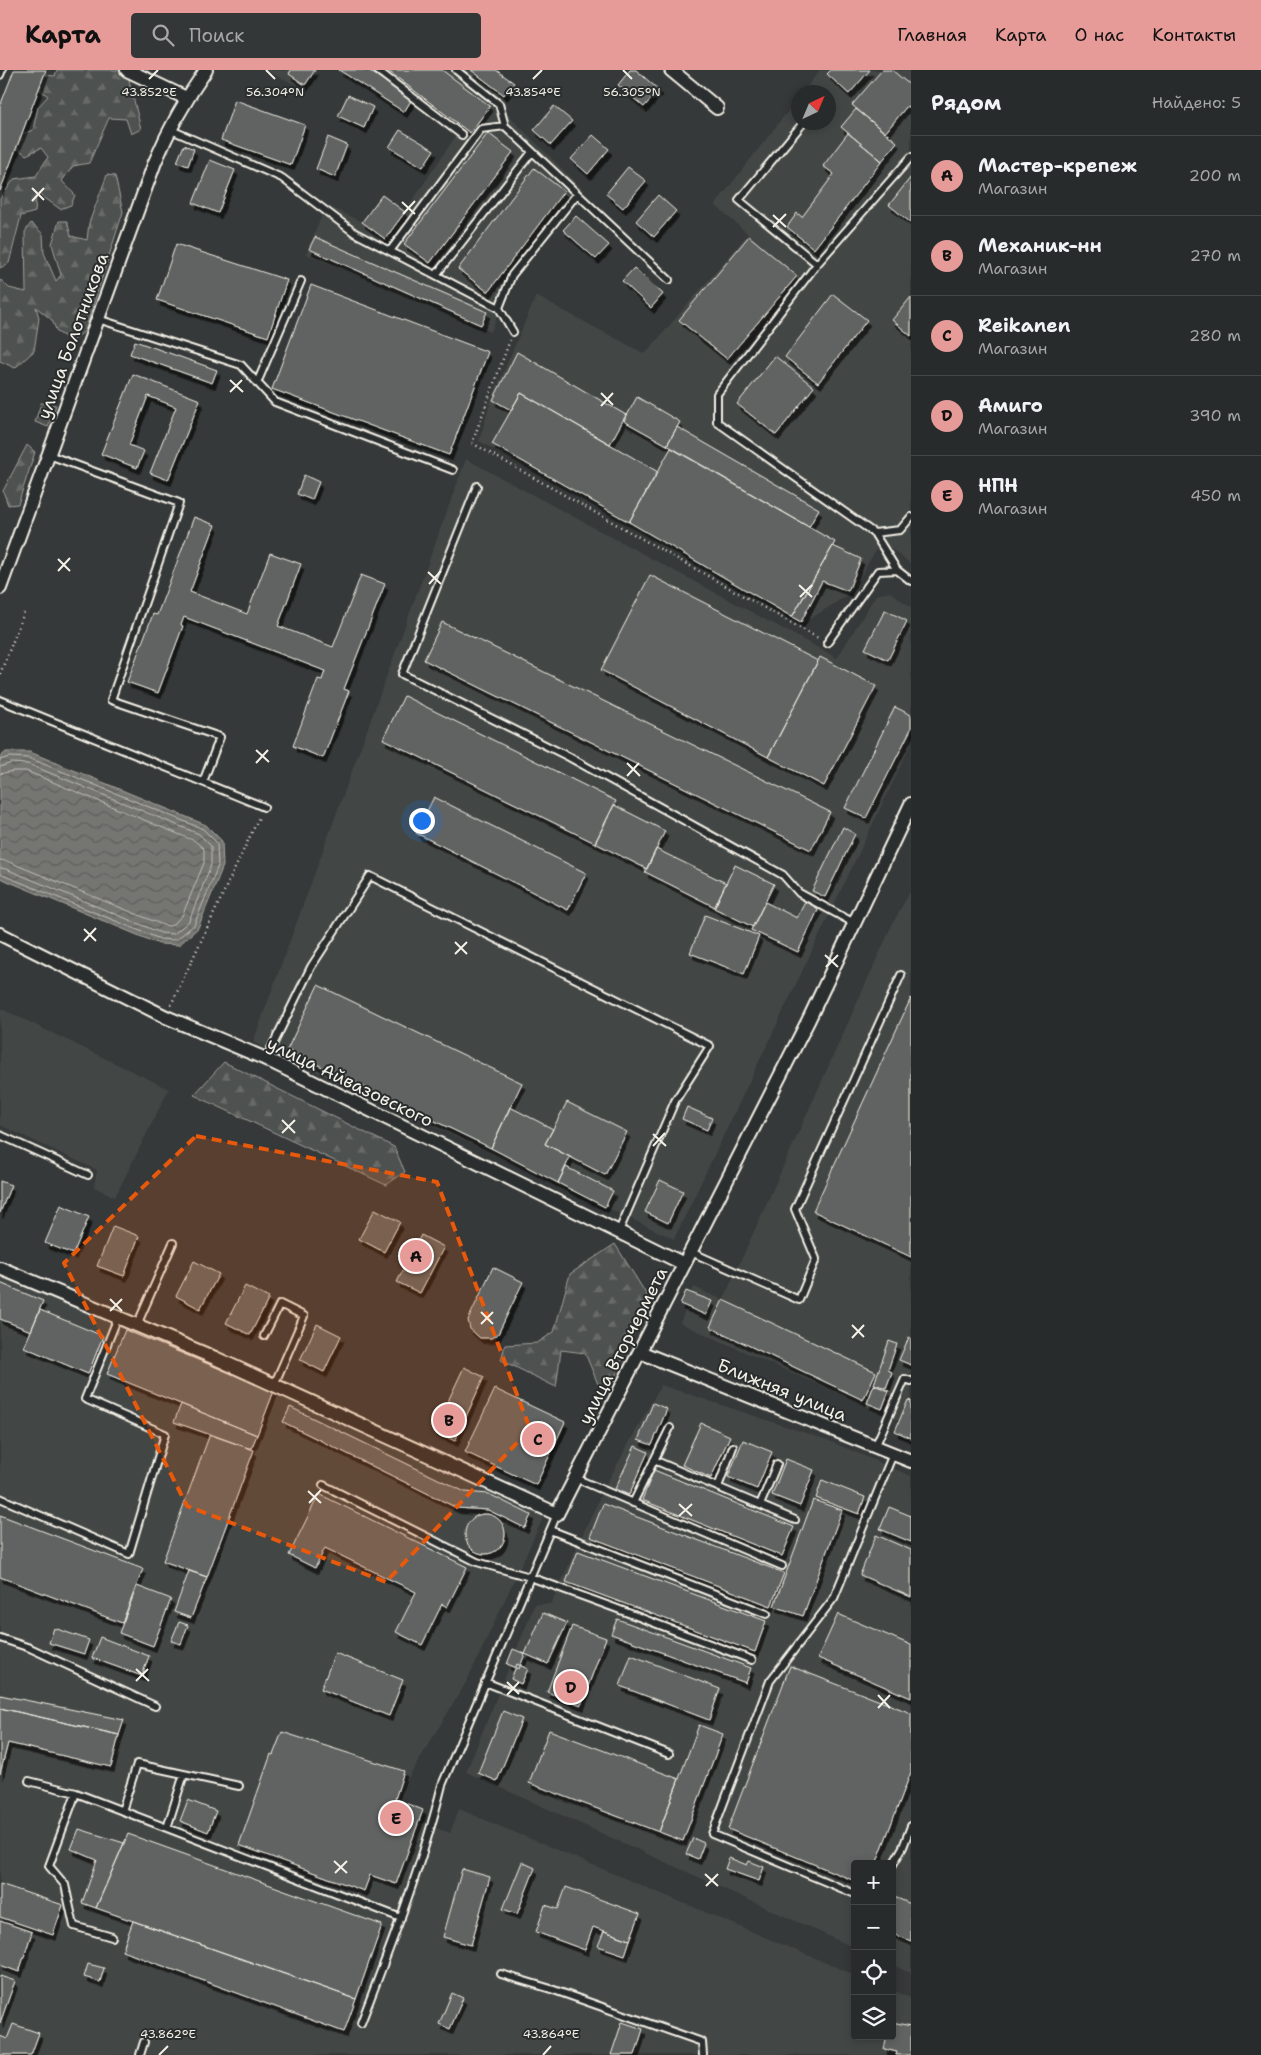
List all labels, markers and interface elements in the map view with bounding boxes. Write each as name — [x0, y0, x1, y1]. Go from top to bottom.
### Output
search box — [131, 13, 481, 58]
text: Карта — [25, 19, 101, 51]
icon: search — [149, 21, 177, 49]
text: Поиск — [189, 23, 244, 48]
text: Главная — [897, 23, 967, 47]
text: Карта — [995, 23, 1047, 47]
text: О нас — [1075, 23, 1124, 47]
text: Контакты — [1152, 23, 1236, 47]
text: 43.852°E — [121, 84, 177, 100]
text: 56.304°N — [246, 84, 304, 100]
text: 43.854°E — [505, 84, 561, 100]
text: 56.305°N — [603, 84, 661, 100]
north arrow — [791, 85, 836, 130]
text: Рядом — [931, 89, 1001, 117]
text: Найдено: 5 — [1152, 92, 1241, 113]
text: Мастер-крепеж — [978, 153, 1137, 178]
text: A — [941, 165, 953, 186]
text: 200 m — [1189, 165, 1241, 186]
text: Магазин — [978, 178, 1047, 199]
text: Механик-нн — [978, 233, 1102, 258]
text: B — [942, 245, 952, 266]
text: 270 m — [1190, 245, 1241, 266]
street label: улица Болотникова — [32, 250, 114, 422]
text: Магазин — [978, 258, 1047, 279]
text: Reikanen — [978, 313, 1070, 338]
text: C — [942, 325, 952, 346]
text: 280 m — [1189, 325, 1241, 346]
text: Магазин — [978, 338, 1047, 359]
text: Амиго — [978, 393, 1043, 418]
text: D — [941, 405, 953, 426]
text: 390 m — [1189, 405, 1241, 426]
text: Магазин — [978, 418, 1047, 439]
text: НПН — [978, 473, 1018, 498]
text: E — [942, 485, 952, 506]
text: 450 m — [1190, 485, 1241, 506]
text: Магазин — [978, 498, 1047, 519]
your location — [409, 808, 435, 834]
street label: улица Айвазовского — [263, 1031, 437, 1133]
pin: A — [400, 1237, 432, 1275]
street label: улица Вторчермета — [573, 1263, 673, 1429]
street label: Ближняя улица — [714, 1353, 850, 1427]
pin: B — [433, 1401, 465, 1439]
pin: C — [522, 1420, 554, 1458]
pin: D — [555, 1668, 587, 1706]
pin: E — [380, 1799, 412, 1837]
map controls — [851, 1860, 896, 2040]
button: + — [851, 1860, 896, 1905]
button: − — [851, 1905, 896, 1950]
button: locate — [851, 1950, 896, 1995]
button: layers — [851, 1995, 896, 2040]
text: 43.862°E — [140, 2026, 196, 2042]
text: 43.864°E — [523, 2026, 579, 2042]

